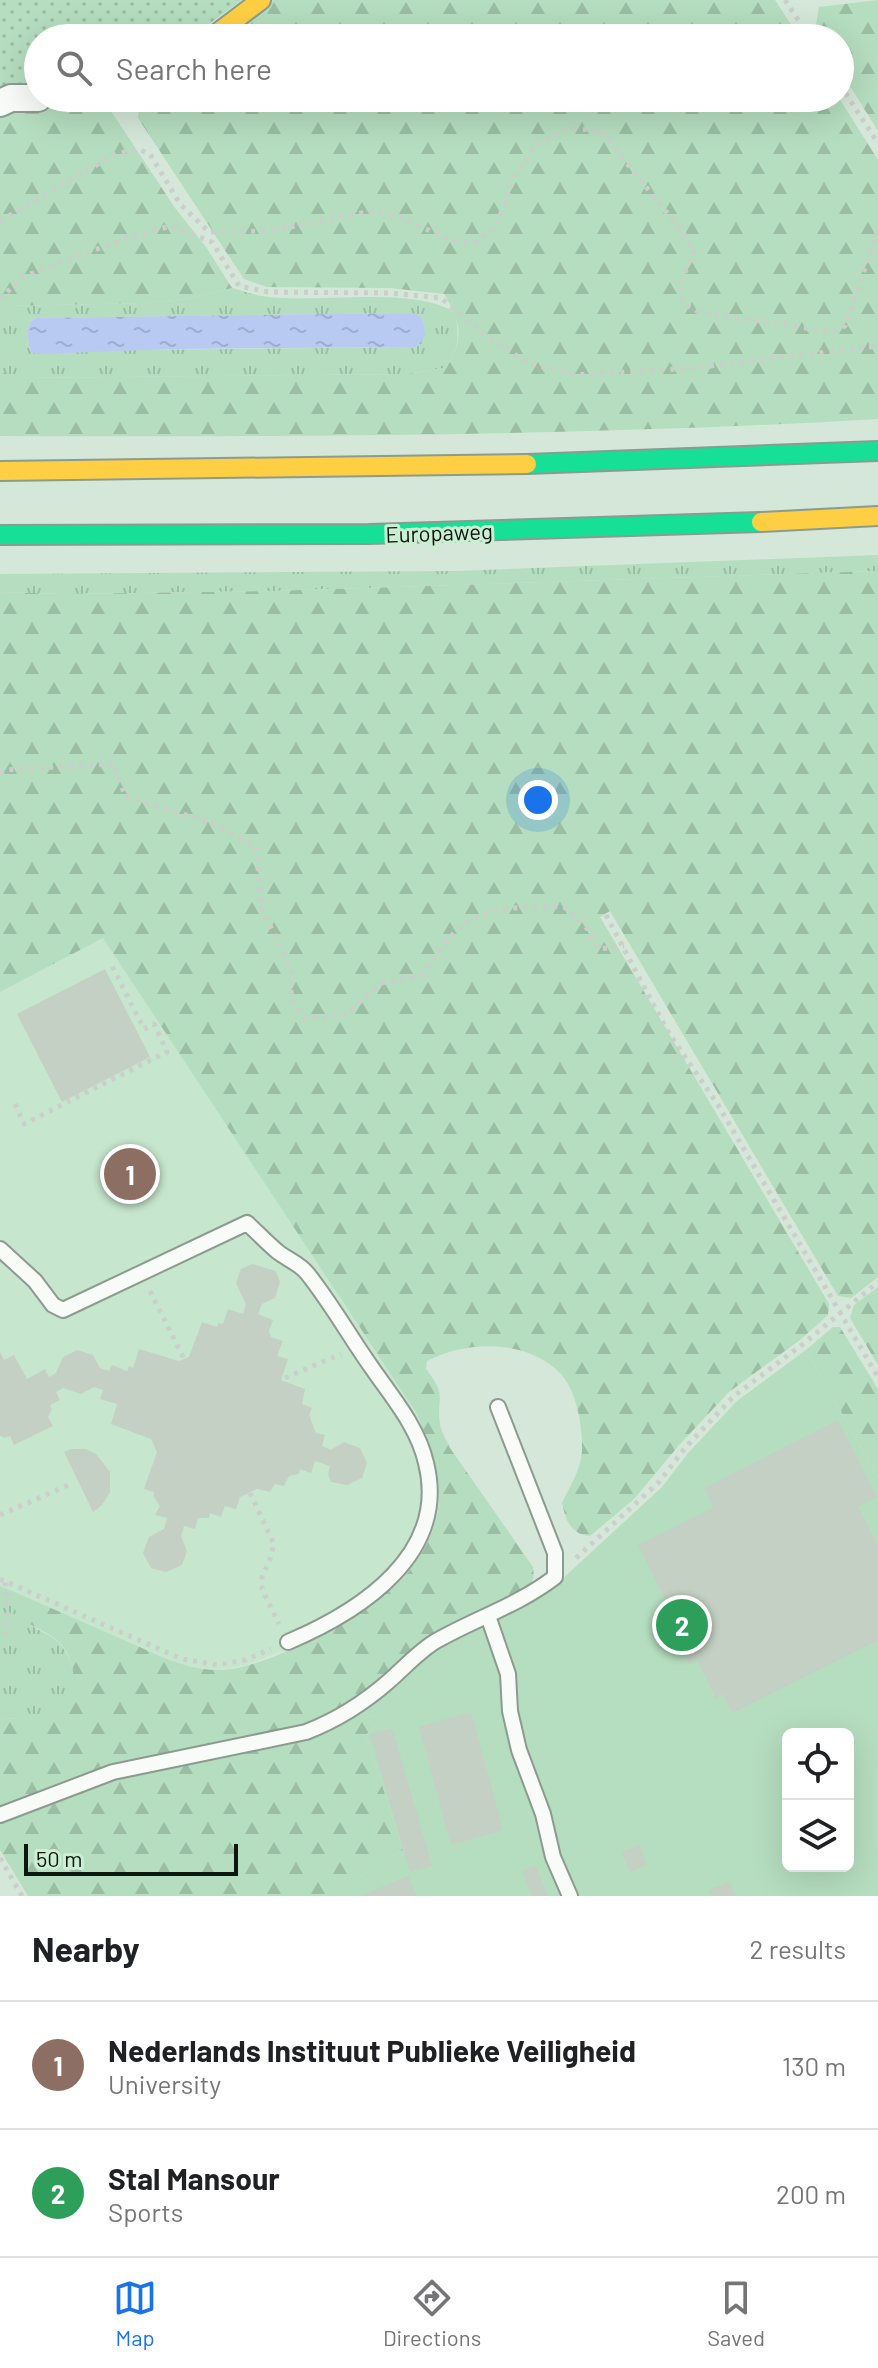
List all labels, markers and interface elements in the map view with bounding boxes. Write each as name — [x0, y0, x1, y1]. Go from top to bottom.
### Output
search box — [24, 24, 854, 112]
icon: search — [52, 46, 96, 90]
text: Search here — [116, 50, 272, 86]
street label: Europaweg — [385, 517, 493, 547]
your location — [518, 780, 558, 820]
pin: 1 — [104, 1144, 156, 1204]
pin: 2 — [656, 1595, 708, 1655]
map controls — [782, 1728, 854, 1872]
button: locate — [782, 1728, 854, 1800]
button: layers — [782, 1800, 854, 1872]
scale bar — [24, 1840, 238, 1876]
text: 50 m — [36, 1845, 82, 1871]
text: Nearby — [32, 1928, 140, 1969]
text: 2 results — [750, 1933, 846, 1964]
text: Nederlands Instituut Publieke Veiligheid — [108, 2032, 636, 2068]
text: 1 — [53, 2050, 63, 2081]
text: 130 m — [782, 2050, 846, 2081]
text: University — [108, 2068, 221, 2099]
text: Stal Mansour — [108, 2160, 280, 2196]
text: 2 — [51, 2178, 65, 2209]
text: 200 m — [776, 2178, 846, 2209]
text: Sports — [108, 2196, 183, 2227]
tab: Map — [113, 2276, 157, 2350]
tab: Directions — [383, 2276, 481, 2350]
tab: Saved — [707, 2276, 765, 2350]

